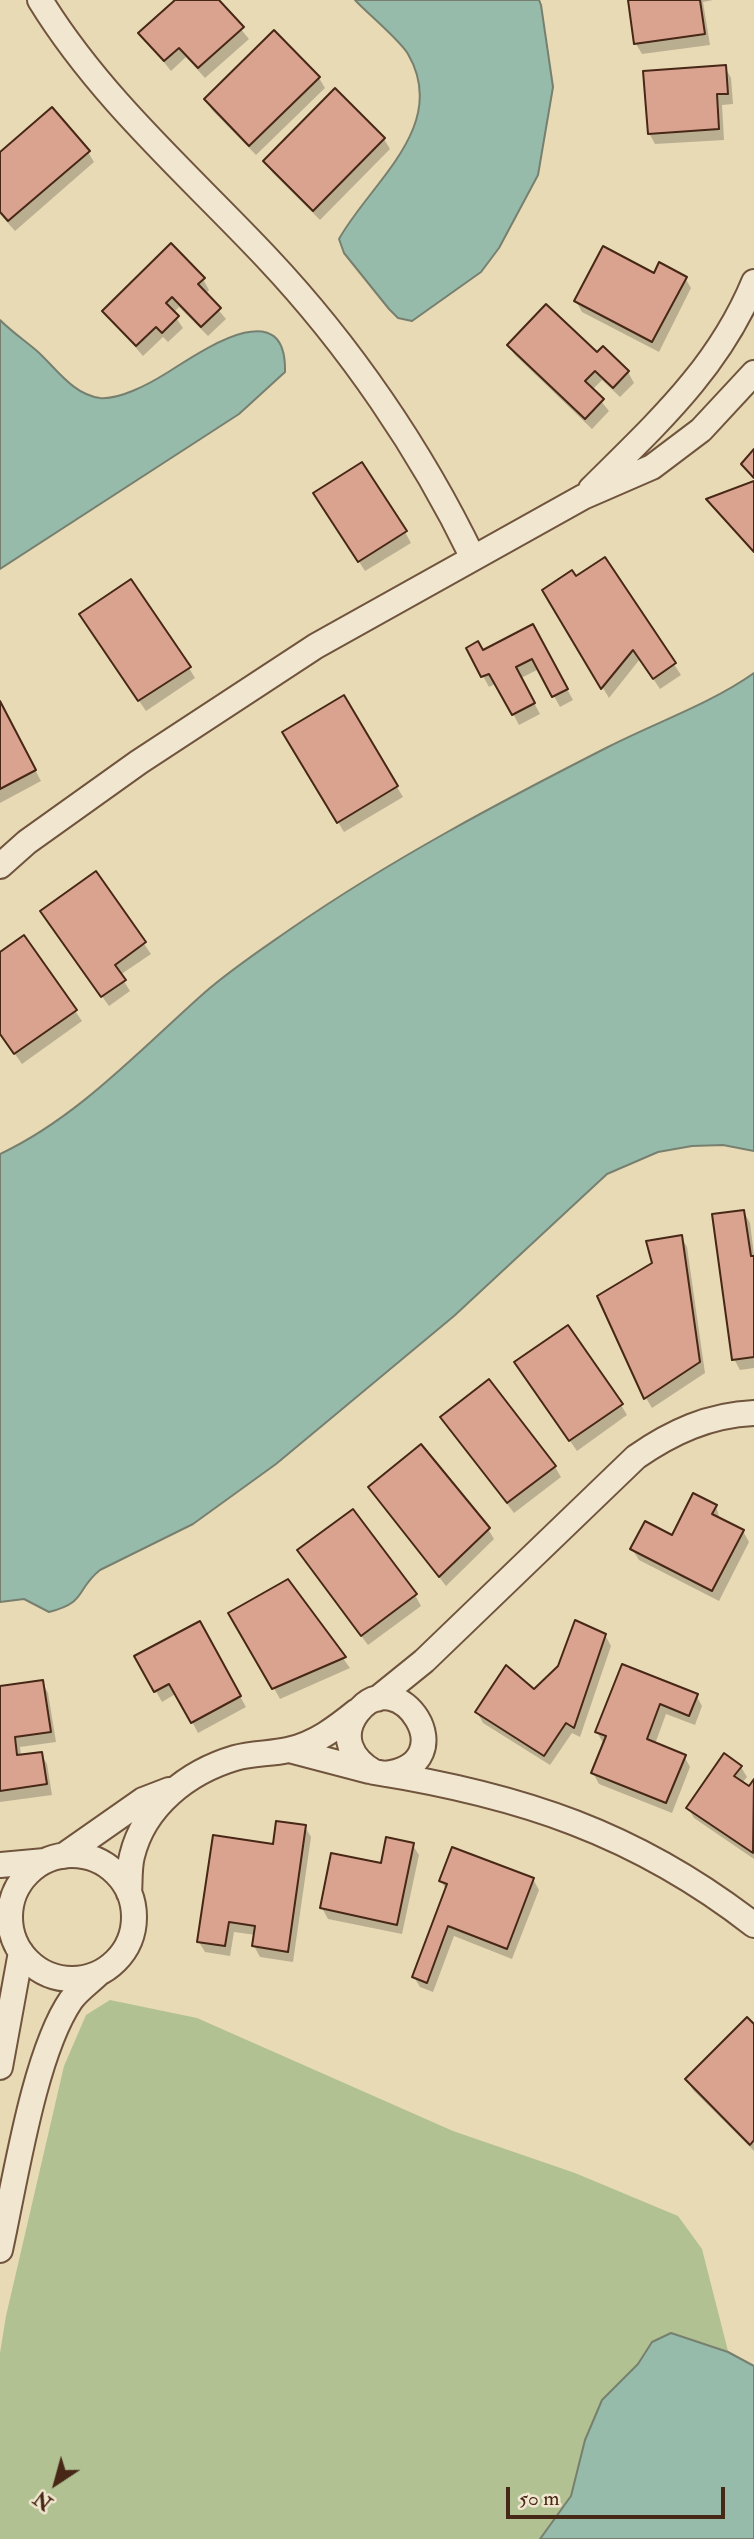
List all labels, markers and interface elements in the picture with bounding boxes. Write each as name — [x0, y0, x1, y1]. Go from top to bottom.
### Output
north arrow — [21, 2448, 91, 2518]
scale bar — [509, 2472, 728, 2516]
text: N — [30, 2485, 58, 2515]
text: 50 m — [519, 2485, 560, 2512]

